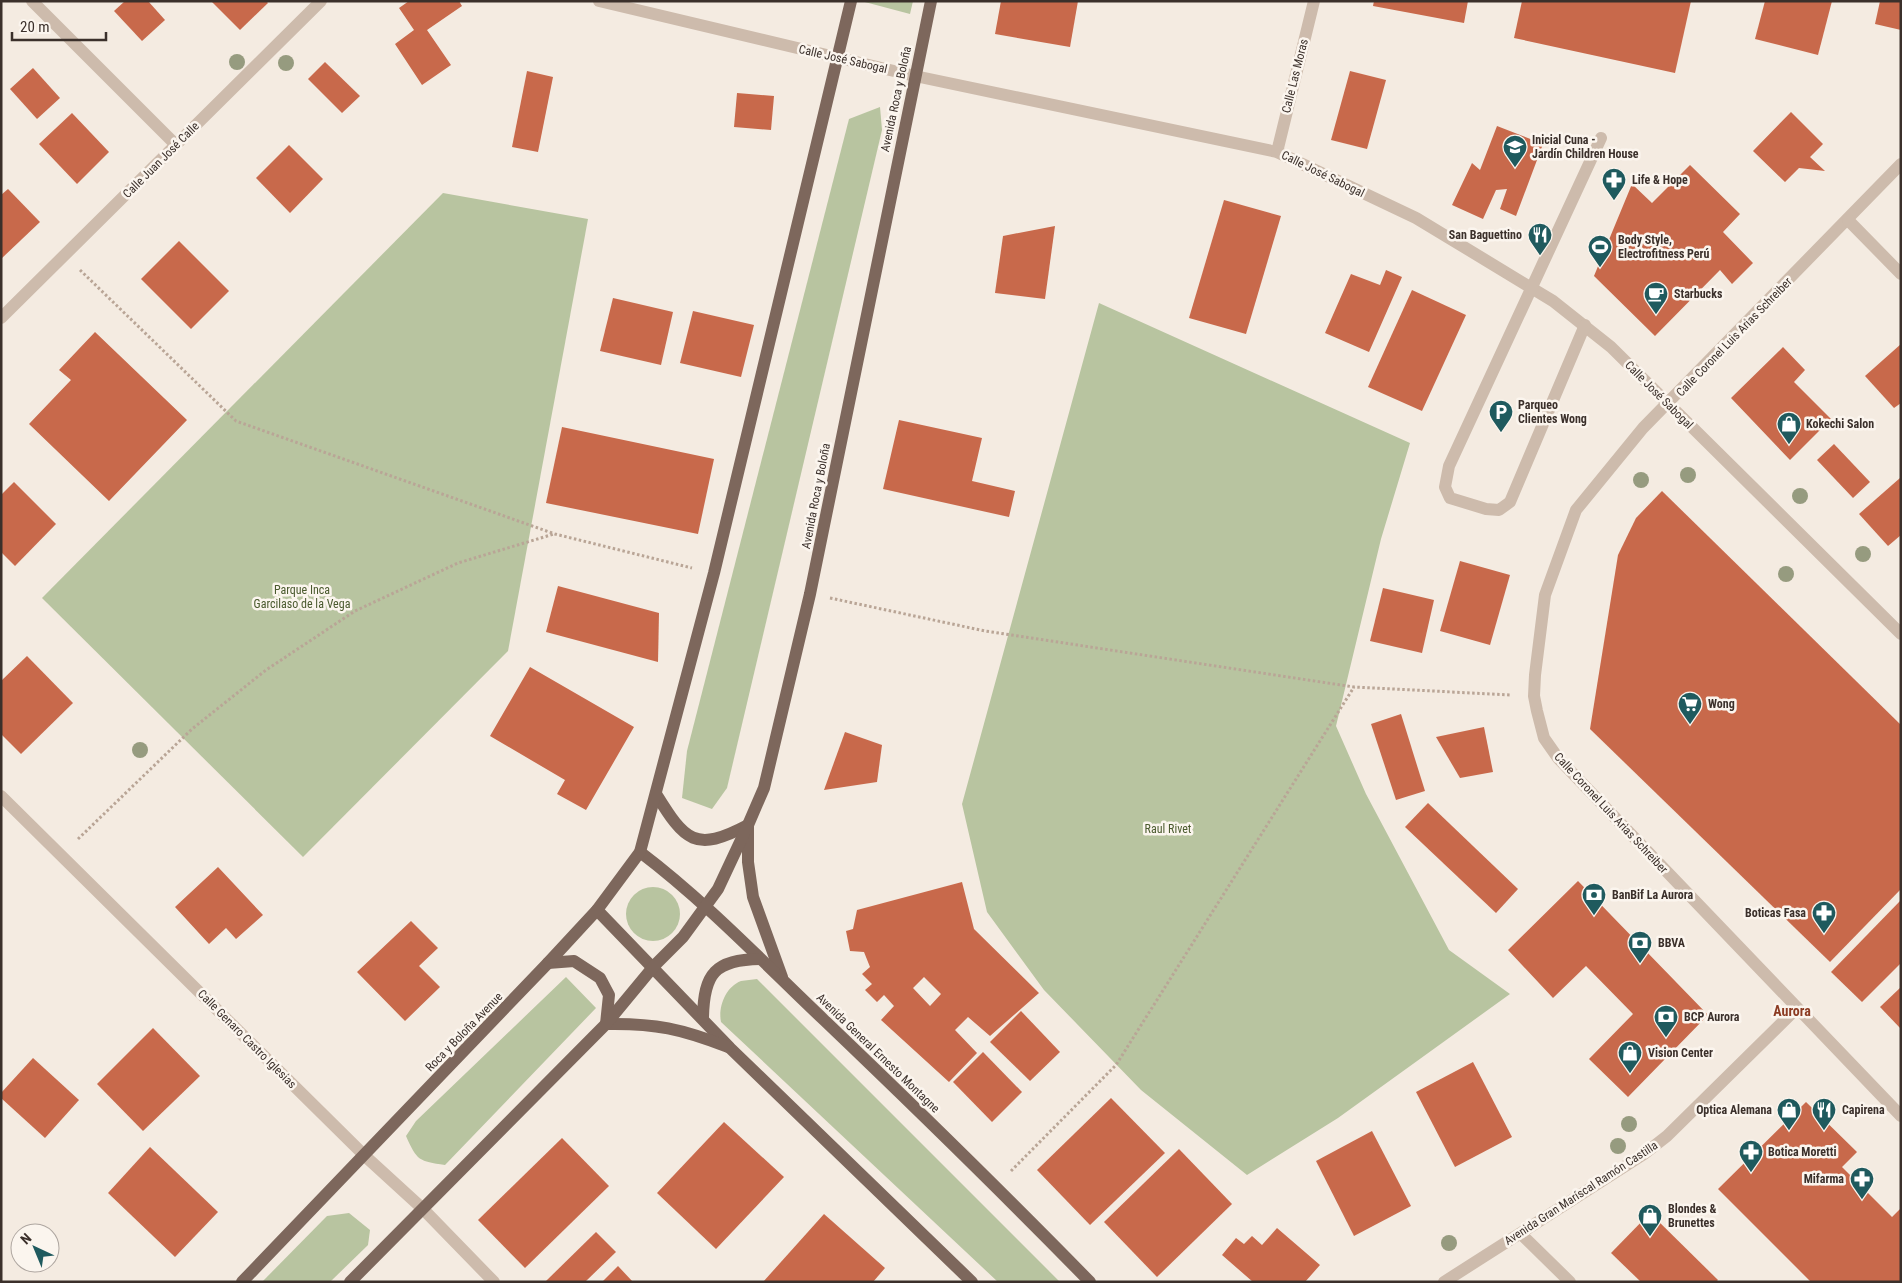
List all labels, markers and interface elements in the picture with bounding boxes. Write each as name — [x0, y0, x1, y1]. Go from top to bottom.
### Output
scale bar — [12, 10, 106, 42]
text: 20 m — [20, 18, 50, 36]
street label: Calle Las Moras — [1279, 38, 1311, 114]
street label: Calle José Sabogal — [797, 42, 889, 76]
street label: Avenida Roca y Boloña — [878, 45, 914, 153]
street label: Calle Juan José Calle — [120, 119, 202, 201]
place label: Inicial Cuna - Jardín Children House — [1532, 133, 1639, 161]
school or university icon: Inicial Cuna - Jardín Children House — [1502, 134, 1528, 168]
street label: Calle José Sabogal — [1279, 148, 1367, 200]
pharmacy icon: Life & Hope — [1601, 167, 1627, 201]
place label: Life & Hope — [1632, 173, 1688, 187]
restaurant icon: San Baguettino — [1527, 222, 1553, 256]
place label: San Baguettino — [1449, 228, 1522, 242]
place label: Body Style, Electrofitness Perú — [1618, 233, 1710, 261]
sports icon: Body Style, Electrofitness Perú — [1587, 234, 1613, 268]
street label: Calle Coronel Luis Arias Schreiber — [1673, 274, 1795, 399]
cafe icon: Starbucks — [1643, 281, 1669, 315]
place label: Starbucks — [1674, 287, 1723, 301]
street label: Calle José Sabogal — [1622, 358, 1696, 432]
place label: Parqueo Clientes Wong — [1518, 398, 1587, 426]
parking icon: Parqueo Clientes Wong — [1488, 399, 1514, 433]
shop icon: Kokechi Salon — [1776, 411, 1802, 445]
place label: Kokechi Salon — [1806, 417, 1874, 431]
street label: Avenida Roca y Boloña — [799, 442, 833, 550]
park label: Parque Inca Garcilaso de la Vega — [254, 583, 351, 611]
supermarket icon: Wong — [1677, 691, 1703, 725]
place label: Wong — [1708, 697, 1735, 711]
street label: Calle Coronel Luis Arias Schreiber — [1551, 750, 1671, 877]
park label: Raul Rivet — [1145, 822, 1192, 836]
bank icon: BanBif La Aurora — [1581, 882, 1607, 916]
place label: BanBif La Aurora — [1612, 888, 1693, 902]
pharmacy icon: Boticas Fasa — [1811, 900, 1837, 934]
place label: Boticas Fasa — [1745, 906, 1806, 920]
bank icon: BBVA — [1627, 930, 1653, 964]
place label: BBVA — [1658, 936, 1686, 950]
street label: Calle Genaro Castro Iglesias — [195, 987, 299, 1091]
street label: Roca y Boloña Avenue — [423, 989, 506, 1074]
street label: Avenida General Ernesto Montagne — [814, 990, 943, 1116]
district label: Aurora — [1773, 1003, 1811, 1019]
bank icon: BCP Aurora — [1653, 1004, 1679, 1038]
place label: BCP Aurora — [1684, 1010, 1740, 1024]
shop icon: Vision Center — [1617, 1040, 1643, 1074]
place label: Vision Center — [1648, 1046, 1713, 1060]
shop icon: Optica Alemana — [1776, 1097, 1802, 1131]
restaurant icon: Capirena — [1811, 1097, 1837, 1131]
place label: Optica Alemana — [1696, 1103, 1772, 1117]
place label: Capirena — [1842, 1103, 1885, 1117]
street label: Avenida Gran Maríscal Ramón Castilla — [1502, 1138, 1661, 1248]
pharmacy icon: Botica Moretti — [1738, 1139, 1764, 1173]
place label: Botica Moretti — [1768, 1145, 1836, 1159]
pharmacy icon: Mifarma — [1849, 1166, 1875, 1200]
place label: Mifarma — [1804, 1172, 1844, 1186]
place label: Blondes & Brunettes — [1668, 1202, 1717, 1230]
shop icon: Blondes & Brunettes — [1637, 1203, 1663, 1237]
north arrow — [10, 1223, 60, 1273]
text: N — [17, 1230, 35, 1247]

